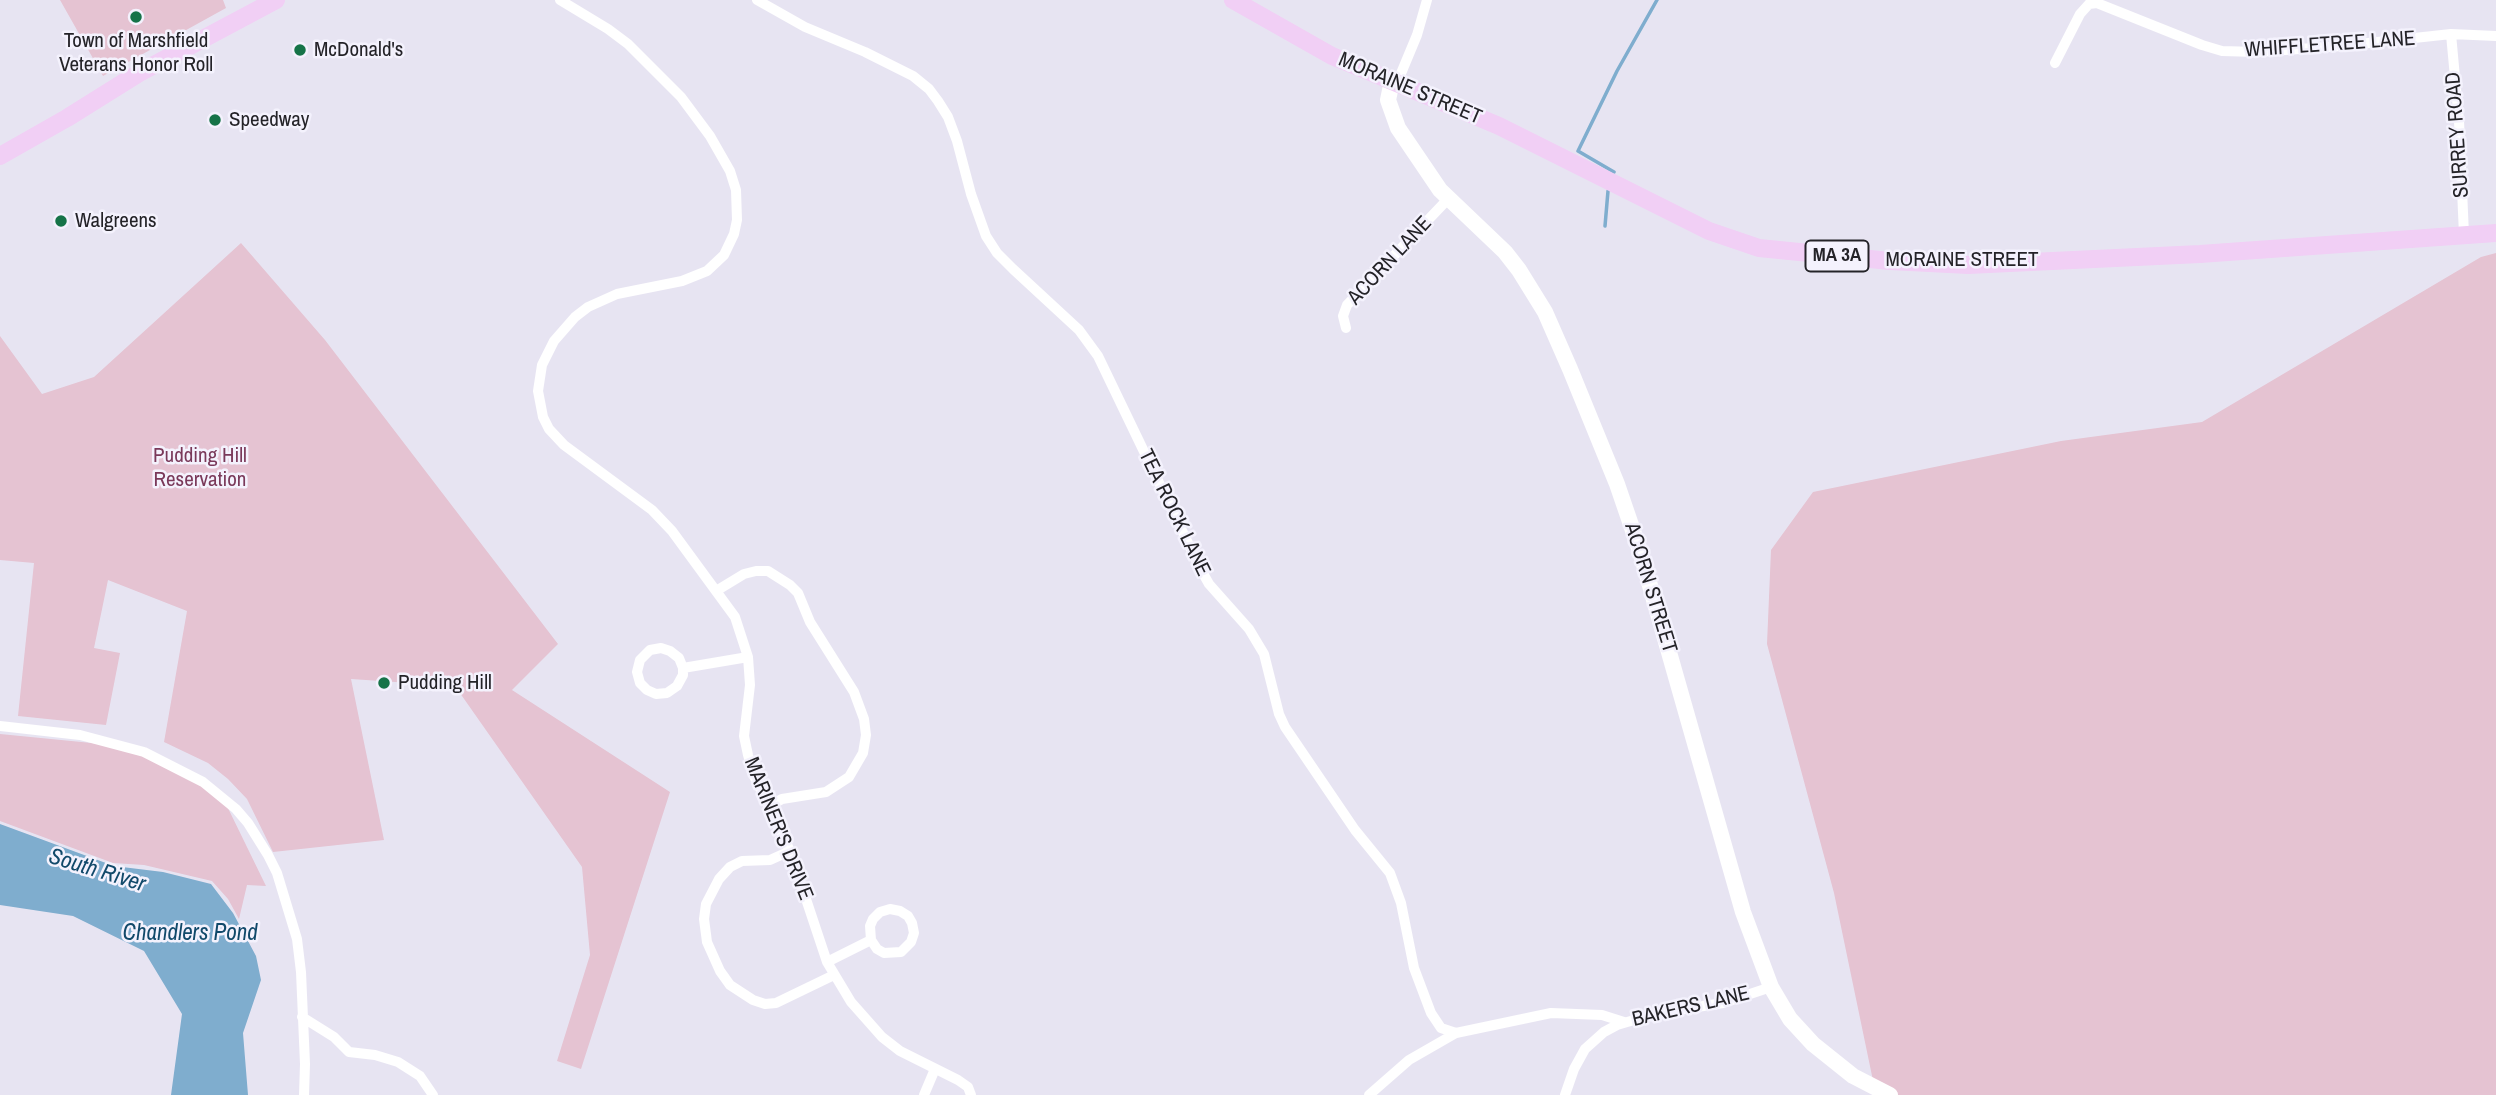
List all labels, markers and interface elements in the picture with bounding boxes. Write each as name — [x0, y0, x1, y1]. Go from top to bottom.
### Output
marker: Town of Marshfield Veterans Honor Roll — [128, 9, 144, 25]
street label: WHIFFLETREE LANE — [2244, 26, 2416, 64]
place label: Town of Marshfield Veterans Honor Roll — [59, 28, 213, 78]
place label: McDonald's — [314, 37, 403, 63]
marker: McDonald's — [292, 42, 308, 58]
street label: MORAINE STREET — [1335, 47, 1485, 131]
street label: SURREY ROAD — [2441, 71, 2475, 199]
place label: Speedway — [229, 107, 309, 133]
marker: Speedway — [207, 112, 223, 128]
place label: Walgreens — [75, 208, 157, 234]
street label: ACORN LANE — [1343, 211, 1437, 311]
marker: Walgreens — [53, 213, 69, 229]
road number: MA 3A — [1806, 240, 1868, 272]
street label: MORAINE STREET — [1885, 247, 2039, 273]
park label: Pudding Hill Reservation — [153, 443, 247, 493]
street label: TEA ROCK LANE — [1132, 446, 1216, 580]
street label: ACORN STREET — [1618, 520, 1682, 656]
place label: Pudding Hill — [398, 670, 492, 696]
marker: Pudding Hill — [376, 675, 392, 691]
street label: MARINER'S DRIVE — [738, 754, 818, 904]
water label: South River — [45, 843, 149, 899]
water label: Chandlers Pond — [122, 920, 258, 948]
street label: BAKERS LANE — [1630, 981, 1752, 1033]

